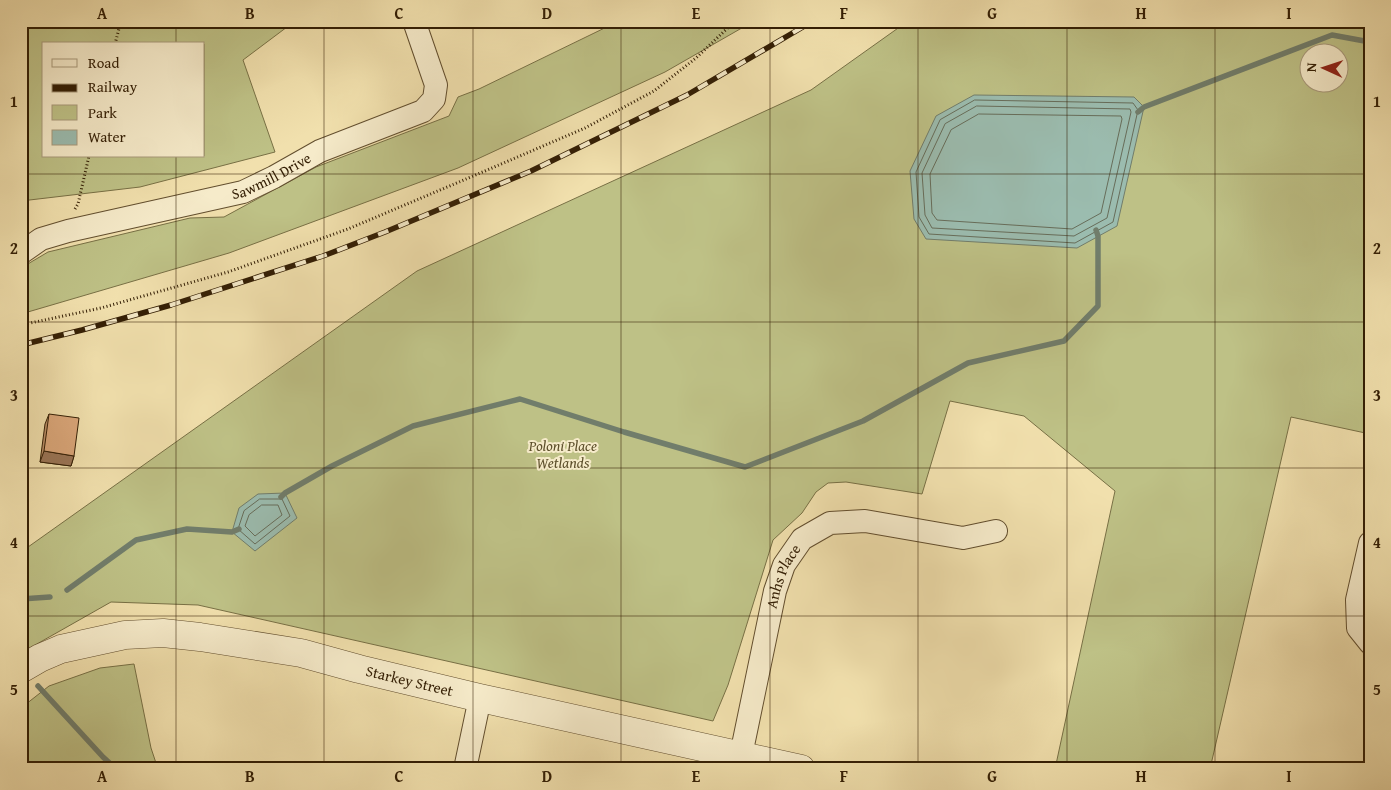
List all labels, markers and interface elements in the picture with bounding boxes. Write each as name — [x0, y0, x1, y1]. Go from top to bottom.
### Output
text: A — [97, 1, 108, 25]
text: B — [245, 1, 255, 25]
text: C — [394, 1, 404, 25]
text: D — [542, 1, 552, 25]
text: E — [692, 1, 701, 25]
text: F — [840, 1, 848, 25]
text: G — [987, 1, 997, 25]
text: H — [1135, 1, 1147, 25]
text: I — [1286, 1, 1292, 25]
legend — [42, 42, 205, 158]
north arrow — [1298, 42, 1348, 92]
text: Road — [88, 52, 119, 73]
text: N — [1301, 61, 1321, 73]
text: Railway — [88, 76, 138, 97]
text: 1 — [10, 89, 18, 113]
text: 1 — [1373, 89, 1381, 113]
text: Park — [88, 102, 117, 123]
text: Water — [88, 126, 126, 147]
street label: Sawmill Drive — [230, 147, 315, 204]
text: 2 — [10, 236, 18, 260]
text: 2 — [1373, 236, 1381, 260]
text: 3 — [10, 383, 18, 407]
text: 3 — [1373, 383, 1381, 407]
park label: Poloni Place Wetlands — [528, 435, 597, 473]
text: 4 — [10, 530, 18, 554]
text: 4 — [1373, 530, 1381, 554]
street label: Anhs Place — [761, 540, 805, 610]
street label: Starkey Street — [364, 660, 456, 701]
text: 5 — [10, 677, 18, 701]
text: 5 — [1373, 677, 1381, 701]
text: A — [97, 764, 108, 788]
text: B — [245, 764, 255, 788]
text: C — [394, 764, 404, 788]
text: D — [542, 764, 552, 788]
text: E — [692, 764, 701, 788]
text: F — [840, 764, 848, 788]
text: G — [987, 764, 997, 788]
text: H — [1135, 764, 1147, 788]
text: I — [1286, 764, 1292, 788]

